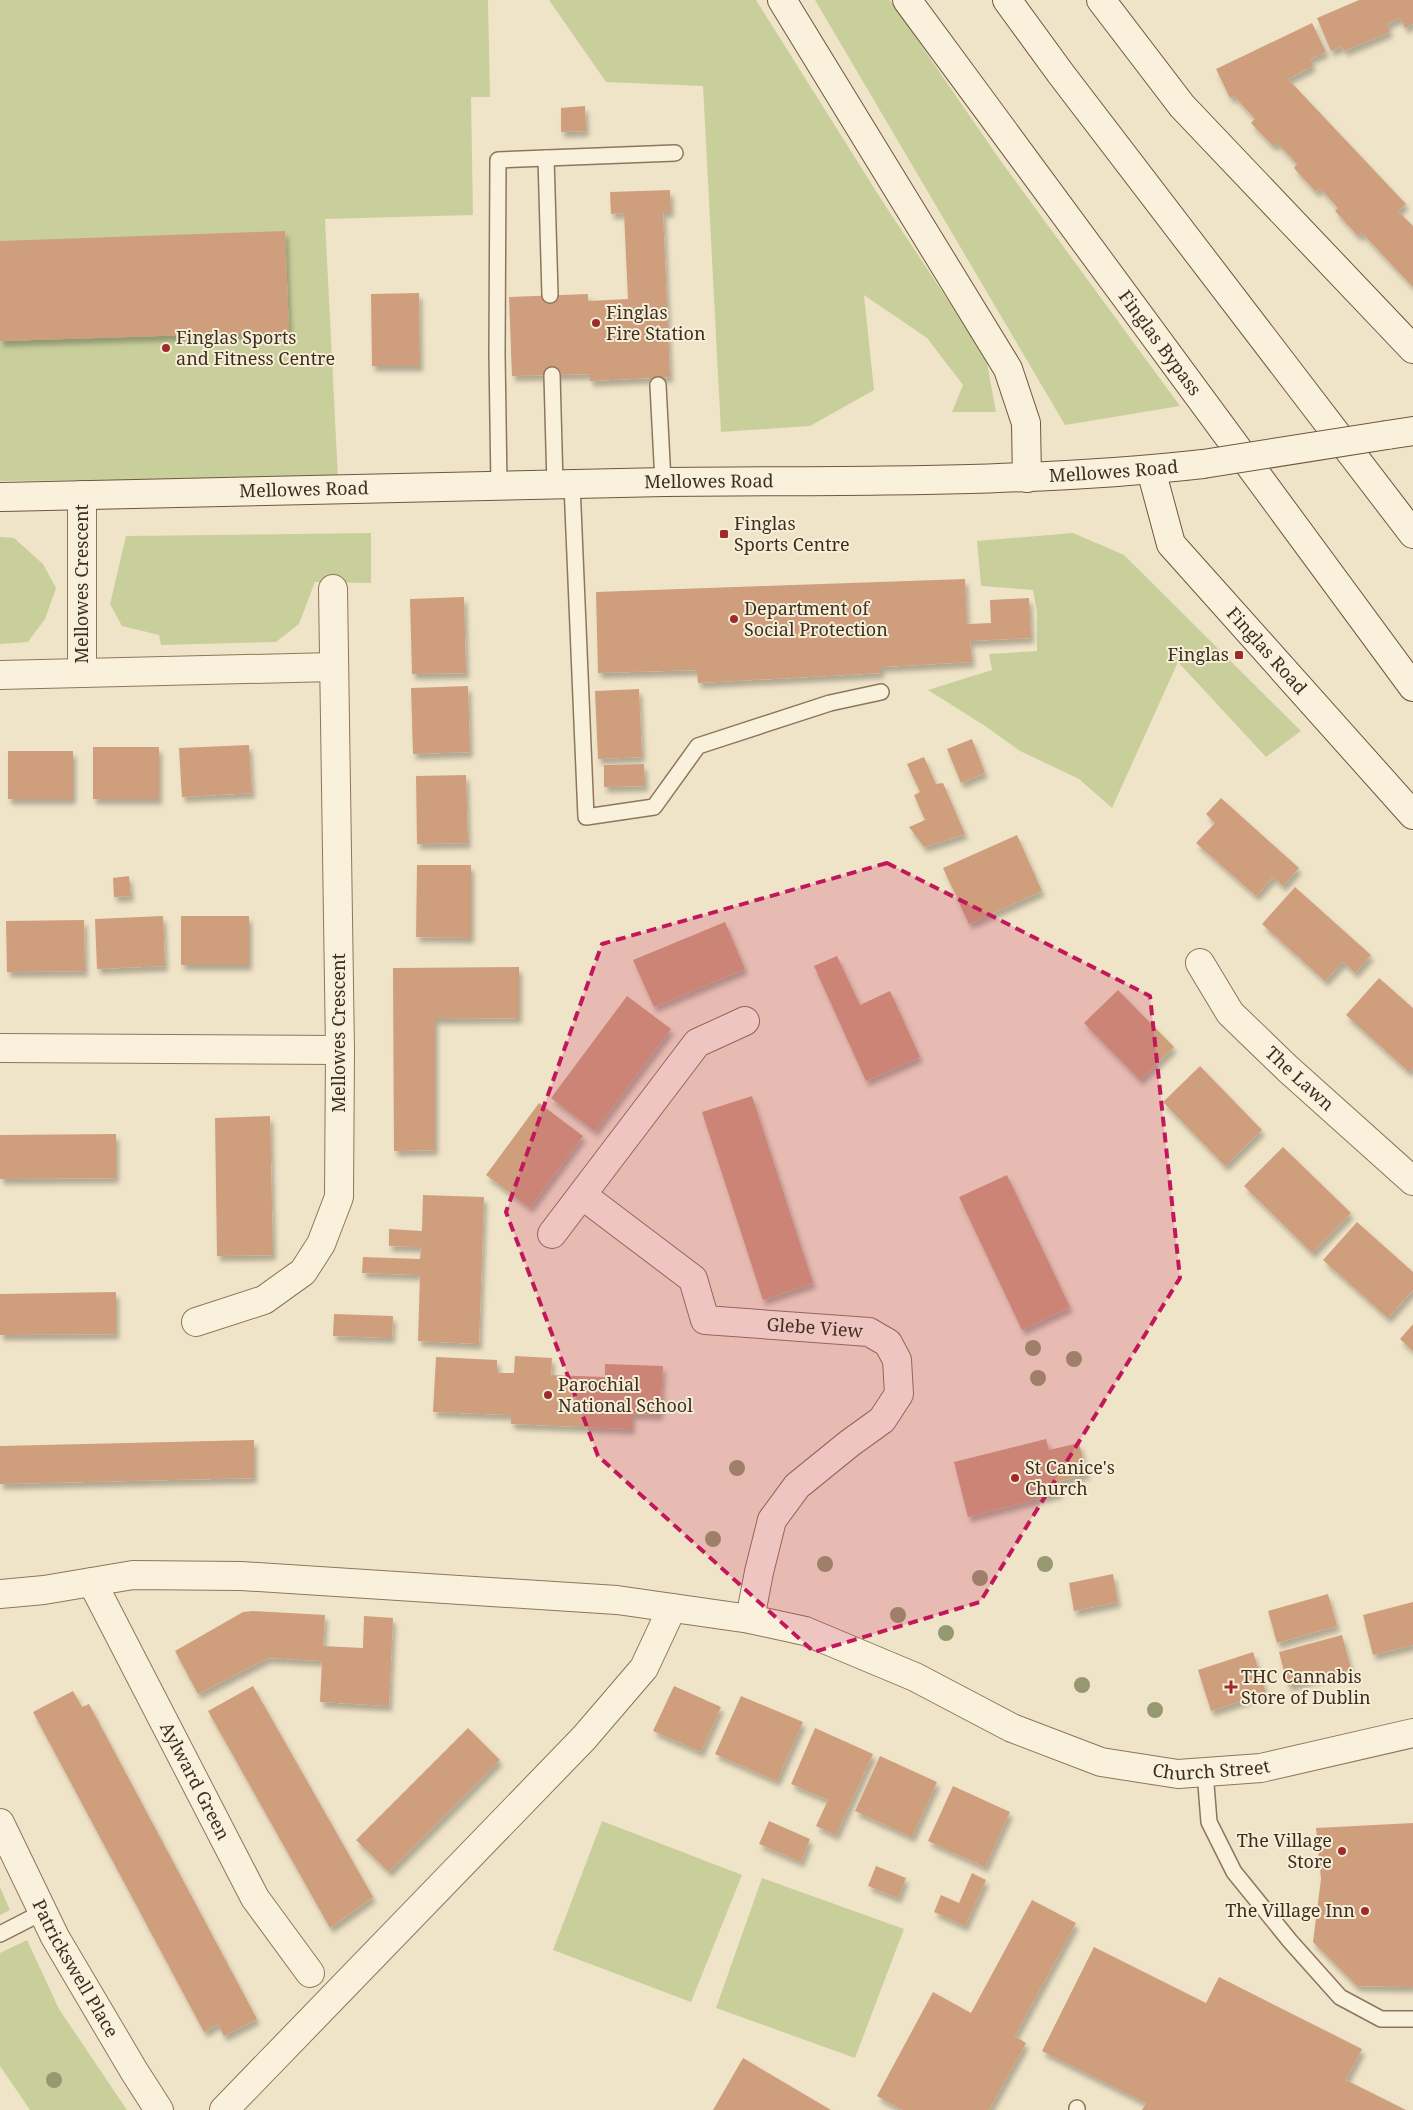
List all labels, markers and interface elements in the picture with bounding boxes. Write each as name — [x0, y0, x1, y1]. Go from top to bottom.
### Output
street label: Finglas Bypass — [1114, 285, 1207, 400]
place label: Finglas Fire Station — [606, 300, 706, 345]
marker: Finglas Fire Station — [590, 317, 602, 329]
place label: Finglas Sports and Fitness Centre — [176, 325, 335, 370]
marker: Finglas Sports and Fitness Centre — [160, 342, 172, 354]
street label: Mellowes Road — [1048, 454, 1179, 487]
street label: Mellowes Road — [644, 468, 774, 493]
street label: Mellowes Road — [239, 475, 369, 502]
street label: Mellowes Crescent — [69, 504, 93, 664]
place label: Finglas Sports Centre — [734, 511, 850, 556]
marker: Finglas Sports Centre — [718, 528, 730, 540]
place label: Department of Social Protection — [744, 596, 888, 641]
street label: Finglas Road — [1222, 601, 1313, 699]
marker: Department of Social Protection — [728, 613, 740, 625]
place label: Finglas — [1167, 642, 1229, 666]
marker: Finglas — [1233, 649, 1245, 661]
street label: Mellowes Crescent — [326, 953, 350, 1113]
street label: The Lawn — [1261, 1040, 1340, 1116]
street label: Glebe View — [766, 1312, 864, 1343]
place label: Parochial National School — [558, 1372, 693, 1417]
marker: Parochial National School — [542, 1389, 554, 1401]
place label: St Canice's Church — [1025, 1455, 1115, 1500]
marker: St Canice's Church — [1009, 1472, 1021, 1484]
place label: THC Cannabis Store of Dublin — [1241, 1664, 1371, 1709]
marker: THC Cannabis Store of Dublin — [1225, 1681, 1237, 1693]
street label: Aylward Green — [155, 1717, 236, 1844]
street label: Church Street — [1151, 1753, 1272, 1785]
place label: The Village Store — [1237, 1828, 1332, 1873]
marker: The Village Store — [1336, 1845, 1348, 1857]
street label: Patrickswell Place — [28, 1895, 125, 2042]
place label: The Village Inn — [1225, 1898, 1355, 1922]
marker: The Village Inn — [1359, 1905, 1371, 1917]

